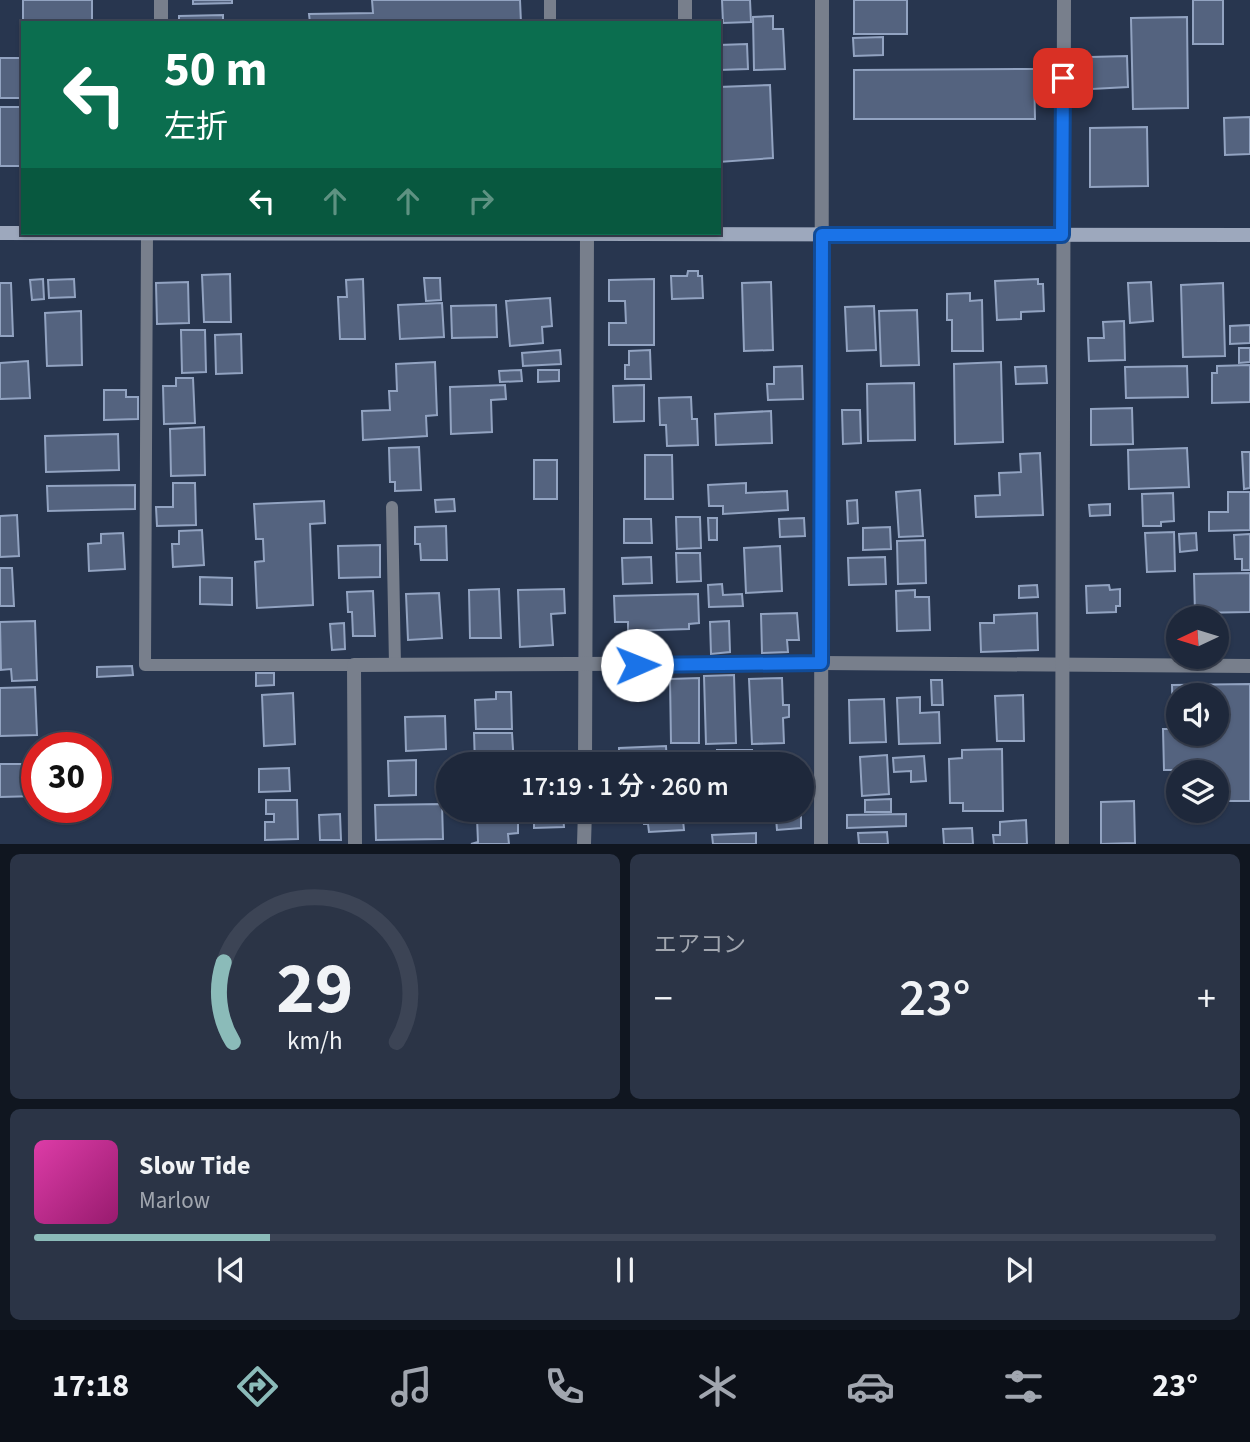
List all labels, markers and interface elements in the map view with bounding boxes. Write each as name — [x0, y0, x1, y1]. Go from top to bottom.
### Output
text: 50 m — [164, 35, 268, 105]
pin — [1033, 48, 1093, 108]
icon: left — [49, 49, 140, 140]
icon: arrive — [1044, 59, 1082, 97]
text: 左折 — [164, 104, 228, 150]
icon: left — [243, 182, 281, 220]
icon: ahead — [316, 182, 354, 220]
icon: ahead — [389, 182, 427, 220]
icon: right — [462, 182, 500, 220]
north arrow — [1166, 606, 1228, 668]
map controls — [1166, 606, 1229, 823]
position arrow — [600, 628, 674, 702]
button: sound — [1166, 683, 1229, 746]
speed limit sign: 30 — [21, 732, 112, 823]
button: layers — [1166, 760, 1229, 823]
text: 17:19 · 1 分 · 260 m — [521, 768, 729, 805]
text: エアコン — [654, 928, 746, 961]
text: 29 — [277, 938, 353, 1042]
text: 23° — [899, 962, 971, 1036]
text: − — [654, 972, 673, 1026]
text: + — [1197, 972, 1216, 1026]
text: km/h — [287, 1023, 343, 1059]
text: Slow Tide — [139, 1147, 250, 1184]
text: Marlow — [139, 1184, 210, 1217]
icon: previous — [212, 1251, 250, 1289]
icon: pause — [606, 1251, 644, 1289]
icon: next — [1000, 1251, 1038, 1289]
icon: directions — [233, 1362, 282, 1411]
icon: music — [387, 1362, 436, 1411]
icon: phone — [540, 1362, 589, 1411]
icon: climate — [693, 1362, 742, 1411]
icon: car — [846, 1362, 895, 1411]
icon: filters — [999, 1362, 1048, 1411]
text: 17:18 — [52, 1363, 129, 1409]
text: 23° — [1152, 1363, 1198, 1409]

